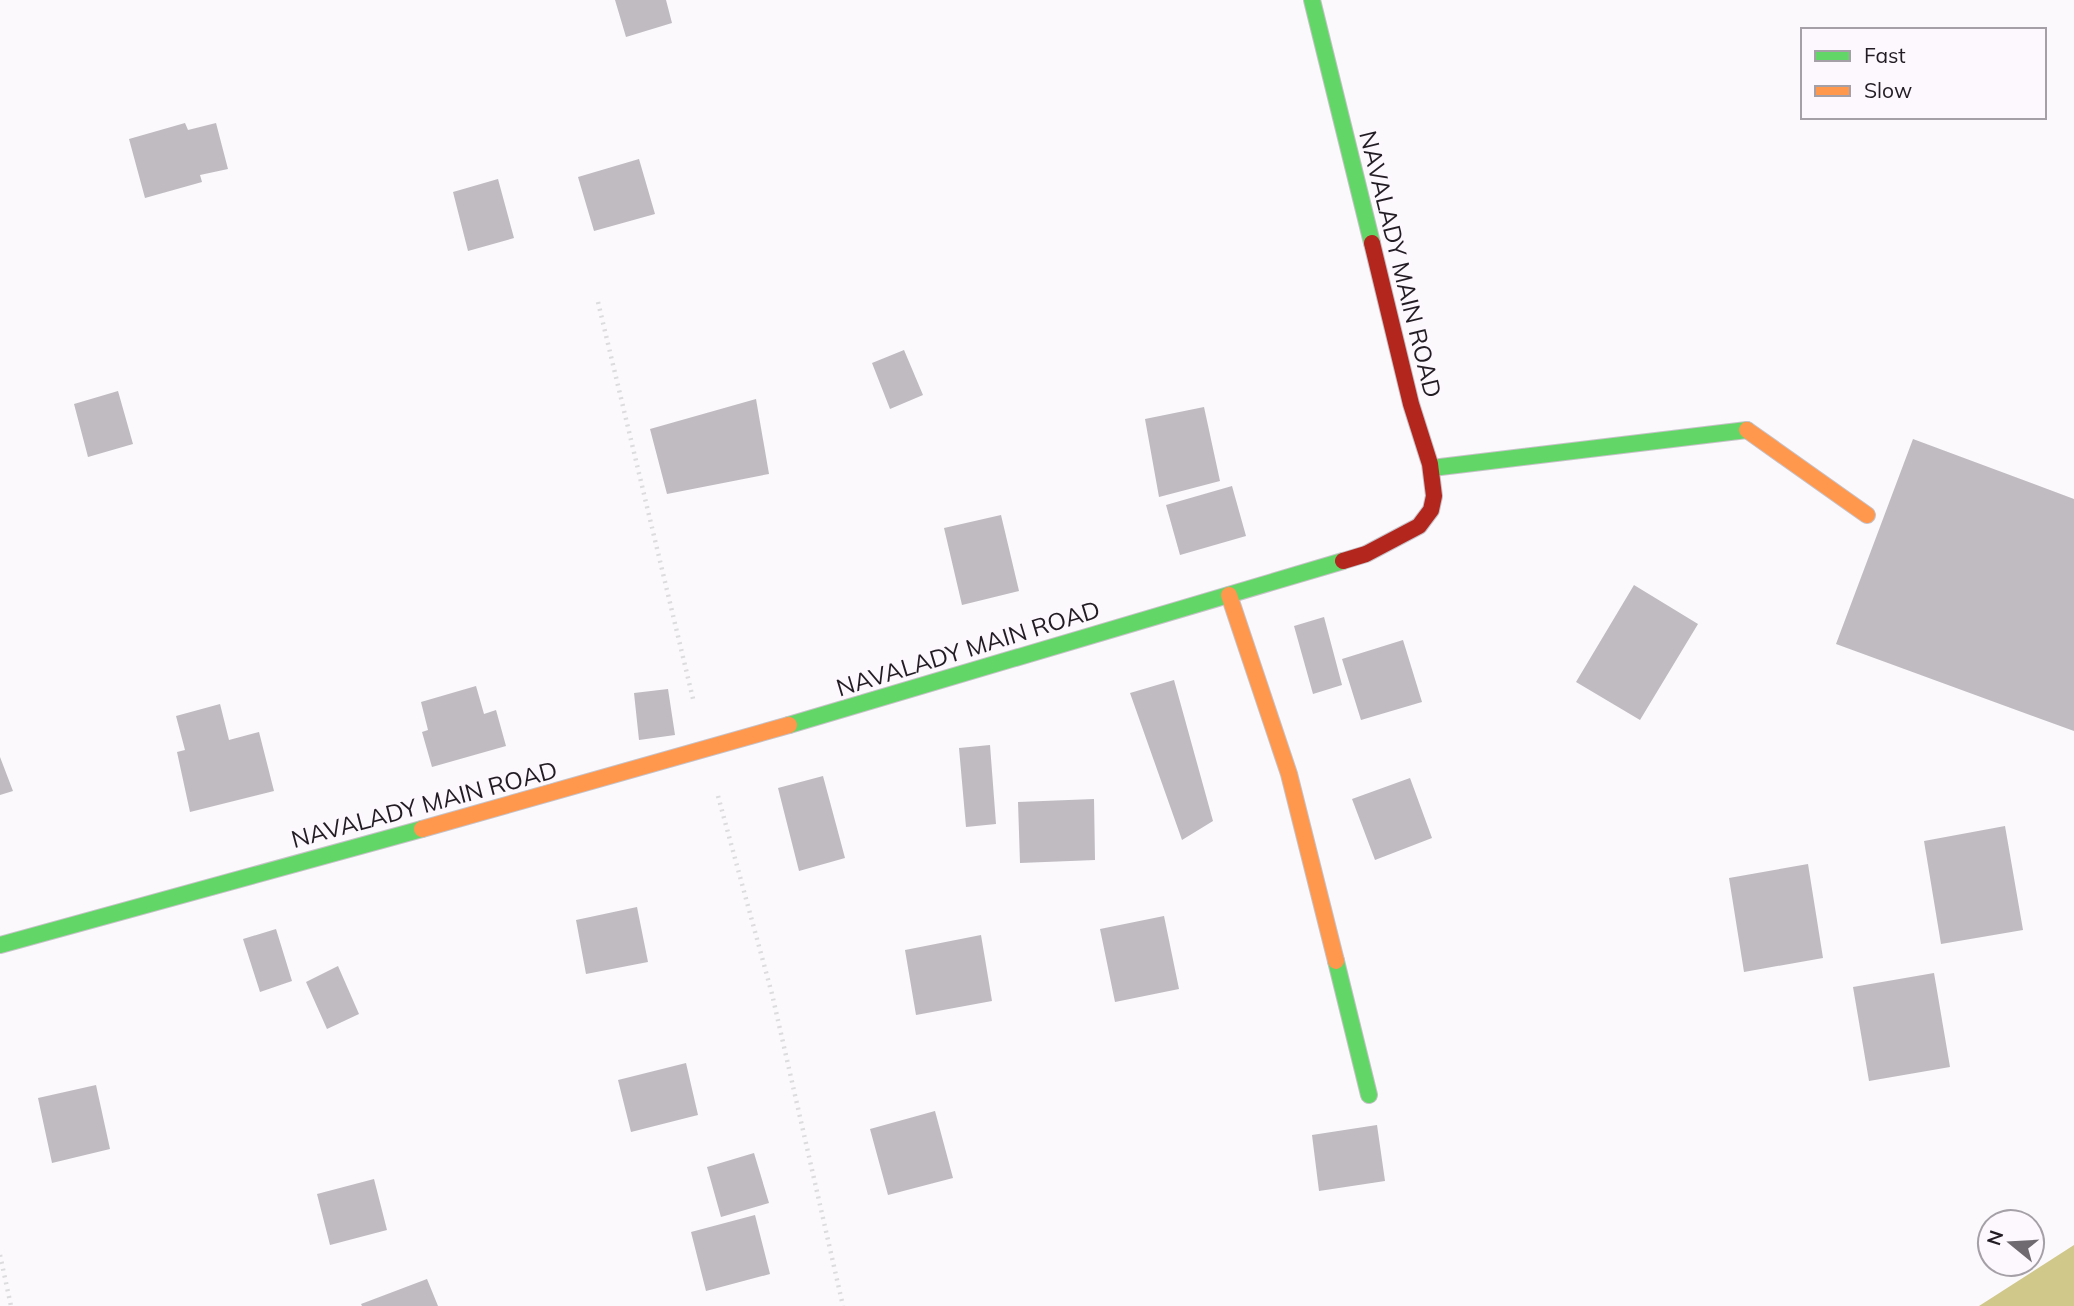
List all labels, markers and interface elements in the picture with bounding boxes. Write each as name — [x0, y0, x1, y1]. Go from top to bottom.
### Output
legend — [1801, 28, 2046, 119]
text: Fast — [1864, 42, 1906, 68]
text: Slow — [1864, 77, 1912, 103]
street label: NAVALADY MAIN ROAD — [1353, 127, 1449, 401]
street label: NAVALADY MAIN ROAD — [833, 594, 1103, 702]
street label: NAVALADY MAIN ROAD — [288, 754, 560, 854]
north arrow — [1976, 1208, 2046, 1278]
text: N — [1981, 1227, 2008, 1248]

